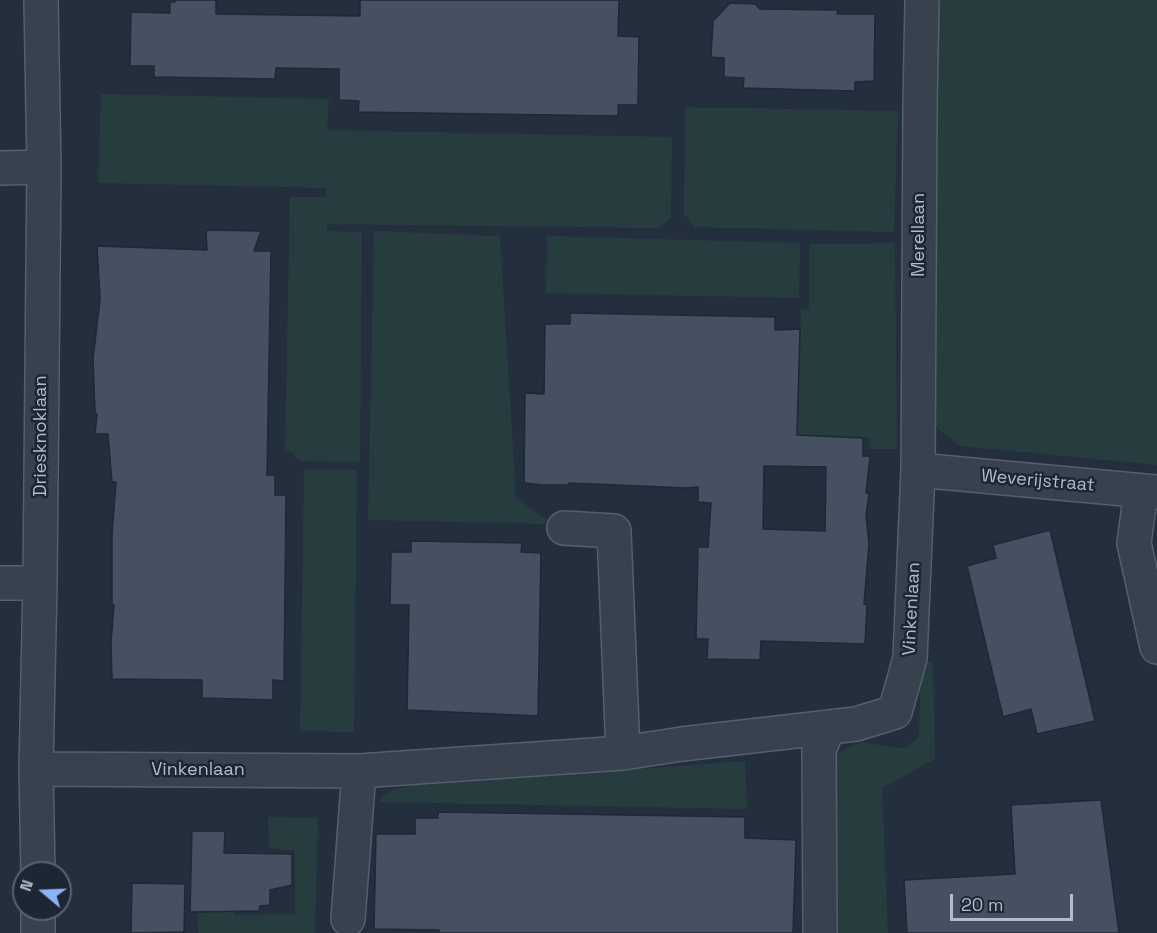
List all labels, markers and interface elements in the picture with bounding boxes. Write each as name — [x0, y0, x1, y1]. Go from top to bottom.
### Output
street label: Merellaan — [908, 193, 930, 277]
street label: Driesknoklaan — [30, 376, 52, 496]
street label: Weverijstraat — [980, 465, 1096, 497]
street label: Vinkenlaan — [899, 562, 925, 656]
street label: Vinkenlaan — [151, 759, 245, 781]
north arrow — [12, 861, 72, 921]
text: N — [15, 877, 38, 894]
scale bar — [953, 882, 1076, 920]
text: 20 m — [961, 893, 1004, 916]

